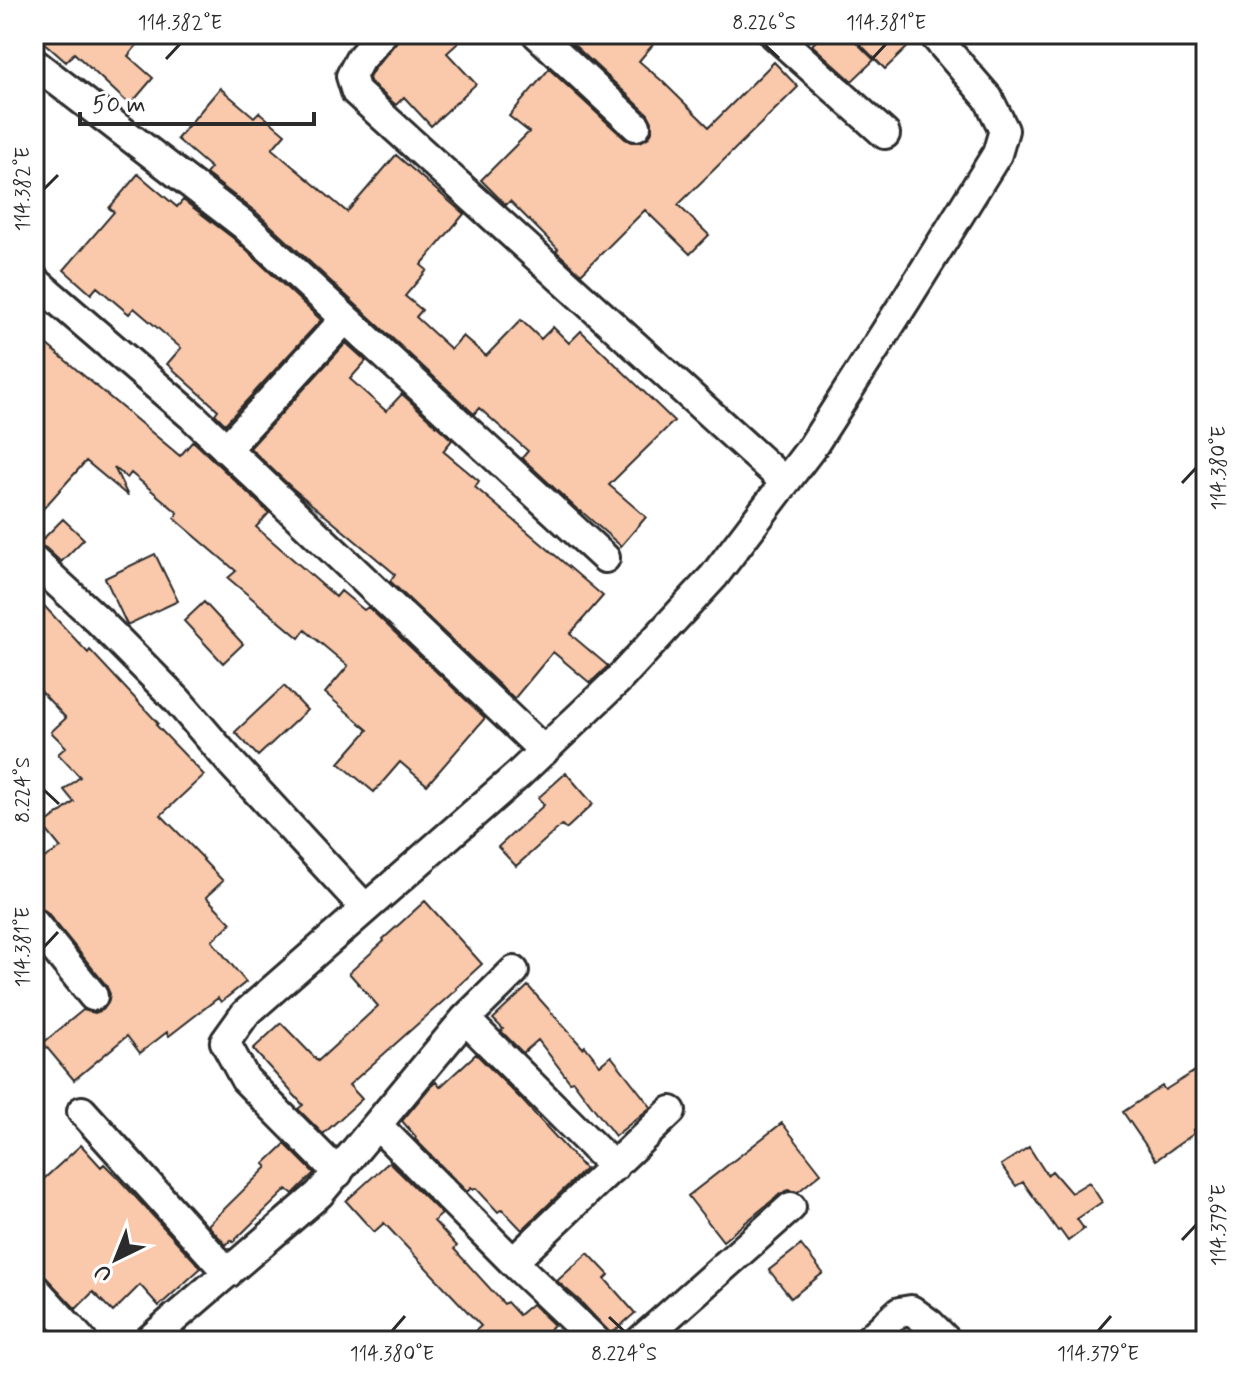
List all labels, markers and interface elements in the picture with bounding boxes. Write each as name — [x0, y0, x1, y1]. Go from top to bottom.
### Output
text: 114.382°E — [138, 10, 222, 37]
text: 8.226°S — [732, 10, 796, 37]
text: 114.381°E — [846, 10, 926, 37]
scale bar — [80, 76, 314, 126]
text: 50 m — [92, 90, 146, 121]
text: 114.382°E — [10, 147, 37, 231]
text: 114.380°E — [1206, 426, 1233, 510]
text: 8.224°S — [10, 757, 37, 823]
text: 114.381°E — [10, 907, 37, 987]
text: 114.379°E — [1206, 1184, 1233, 1266]
north arrow — [76, 1219, 156, 1299]
text: U — [89, 1257, 119, 1287]
text: 114.380°E — [350, 1341, 434, 1368]
text: 8.224°S — [591, 1341, 657, 1368]
text: 114.379°E — [1057, 1341, 1139, 1368]

